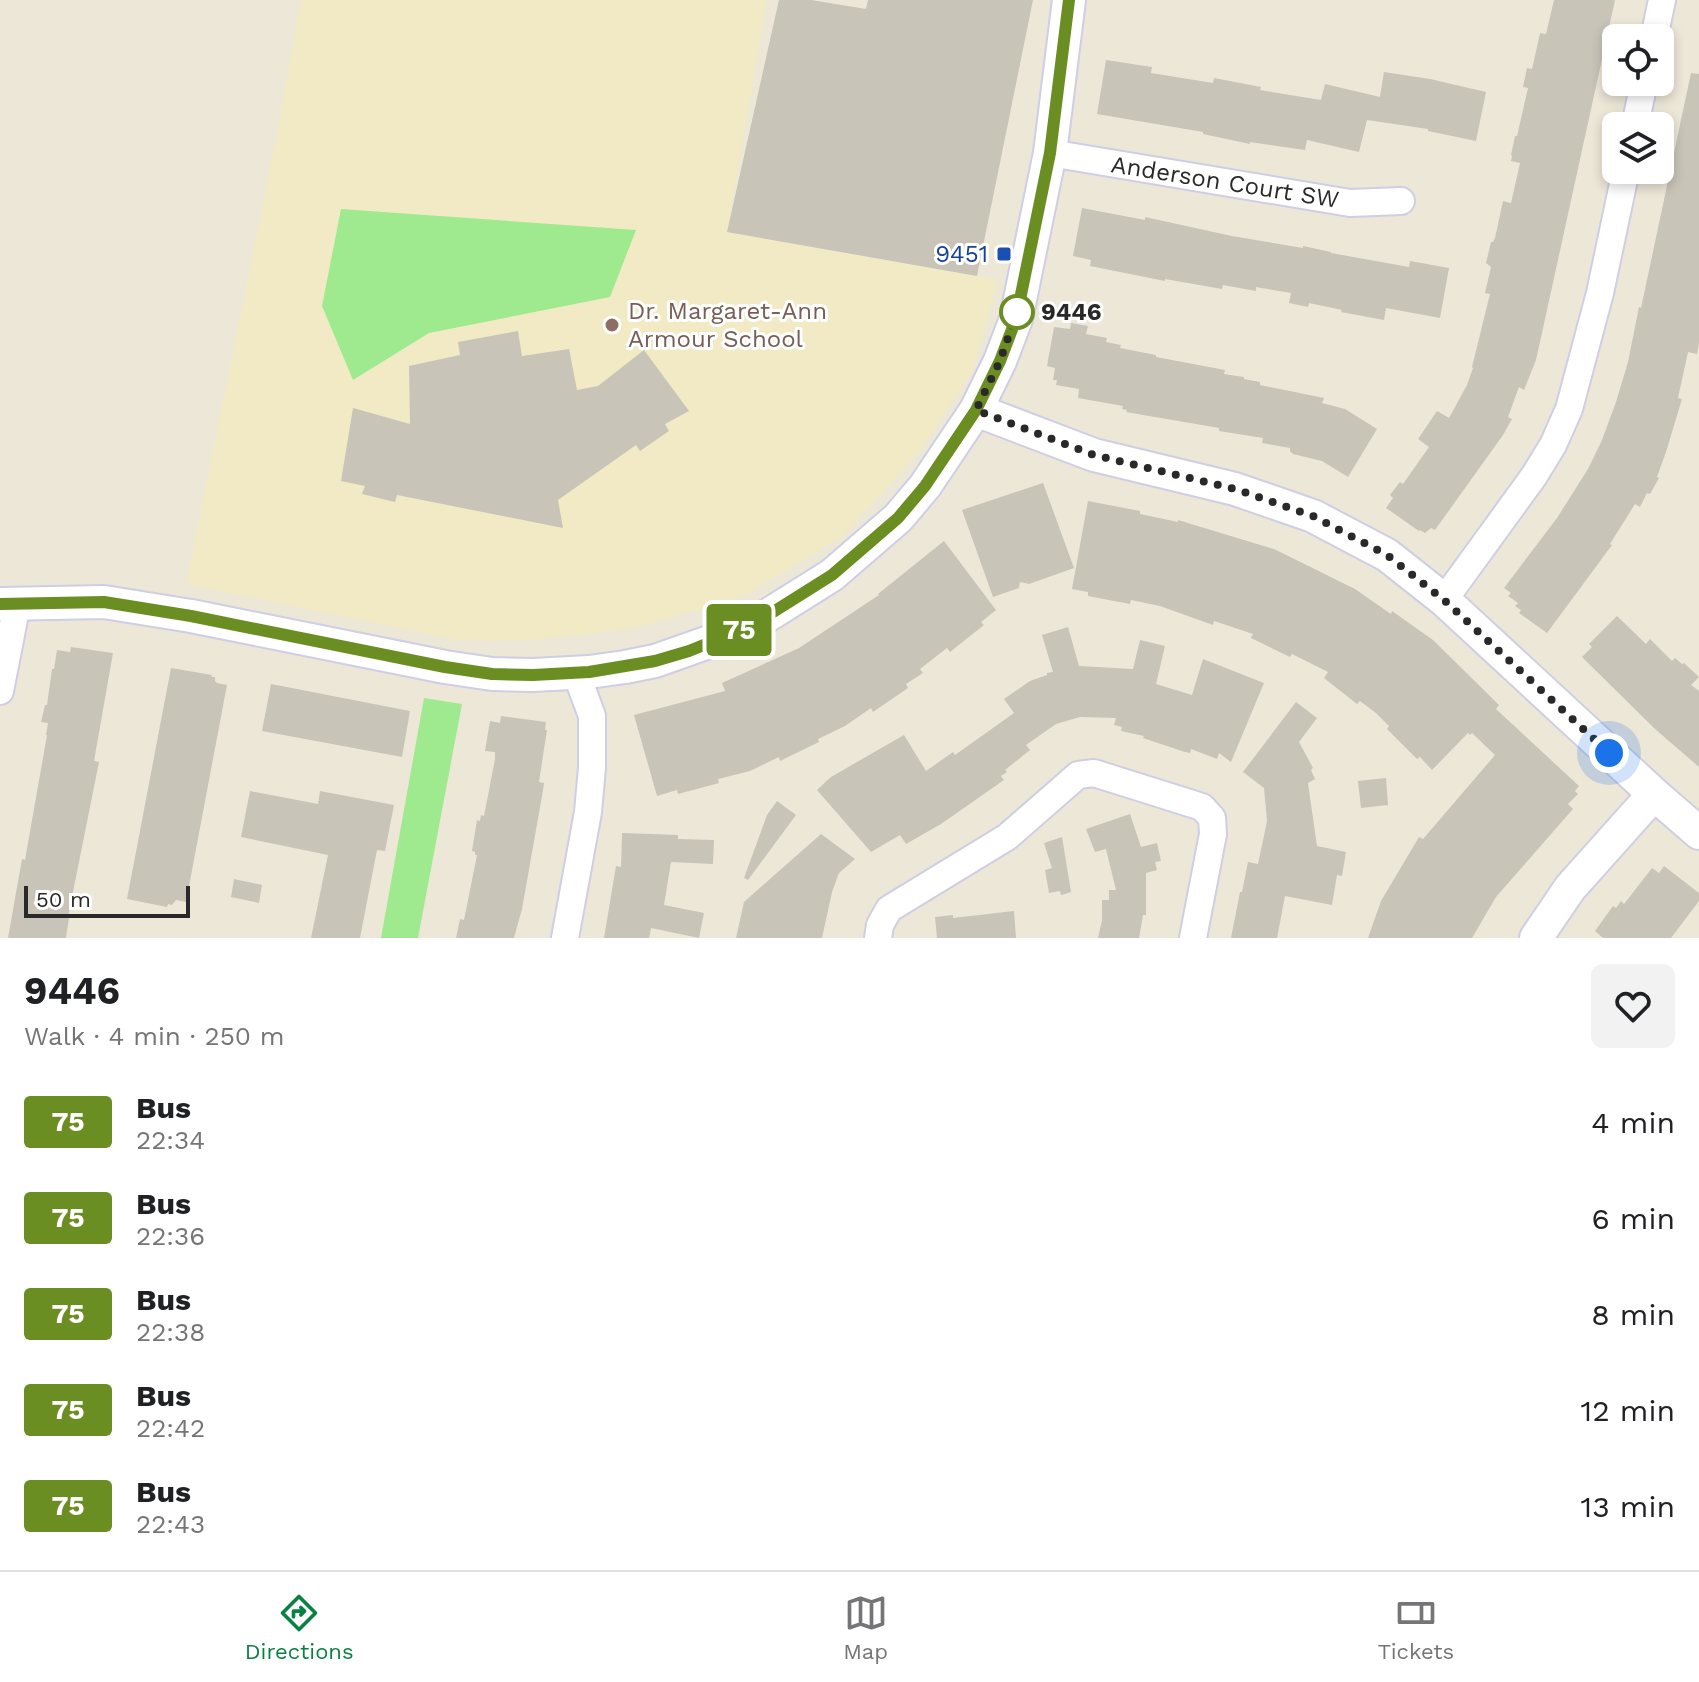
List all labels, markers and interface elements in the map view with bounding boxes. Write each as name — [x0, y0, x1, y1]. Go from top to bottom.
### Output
map controls — [1602, 24, 1674, 184]
button: locate — [1602, 24, 1674, 96]
button: layers — [1602, 112, 1674, 184]
street label: Anderson Court SW — [1109, 150, 1341, 214]
place label: 9451 — [935, 240, 988, 268]
marker: 9451 — [995, 245, 1013, 263]
marker: 9446 — [1000, 295, 1034, 329]
place label: Dr. Margaret-Ann Armour School — [628, 297, 827, 353]
place label: 9446 — [1041, 298, 1102, 326]
marker: Dr. Margaret-Ann Armour School — [603, 316, 621, 334]
line badge: 75 — [703, 604, 775, 656]
text: 75 — [722, 613, 756, 646]
your location — [1589, 733, 1629, 773]
scale bar — [24, 882, 190, 918]
text: 50 m — [36, 887, 91, 912]
button: heart — [1591, 964, 1675, 1048]
text: 9446 — [24, 969, 120, 1013]
text: Walk · 4 min · 250 m — [24, 1021, 285, 1051]
text: Bus — [136, 1090, 191, 1125]
text: 75 — [51, 1105, 85, 1138]
text: 4 min — [1591, 1105, 1675, 1140]
text: 22:34 — [136, 1125, 205, 1155]
text: Bus — [136, 1186, 191, 1221]
text: 75 — [51, 1201, 85, 1234]
text: 6 min — [1591, 1201, 1675, 1236]
text: 22:36 — [136, 1221, 205, 1251]
text: Bus — [136, 1282, 191, 1317]
text: 75 — [51, 1297, 85, 1330]
text: 8 min — [1591, 1297, 1675, 1332]
text: 22:38 — [136, 1317, 205, 1347]
text: Bus — [136, 1378, 191, 1413]
text: 75 — [51, 1393, 85, 1426]
text: 12 min — [1580, 1393, 1675, 1428]
text: 22:42 — [136, 1413, 205, 1443]
text: Bus — [136, 1474, 191, 1509]
text: 75 — [51, 1489, 85, 1522]
text: 13 min — [1580, 1489, 1675, 1524]
text: 22:43 — [136, 1509, 205, 1539]
tab: Directions — [245, 1591, 354, 1664]
tab: Map — [843, 1591, 888, 1664]
tab: Tickets — [1378, 1591, 1454, 1664]

